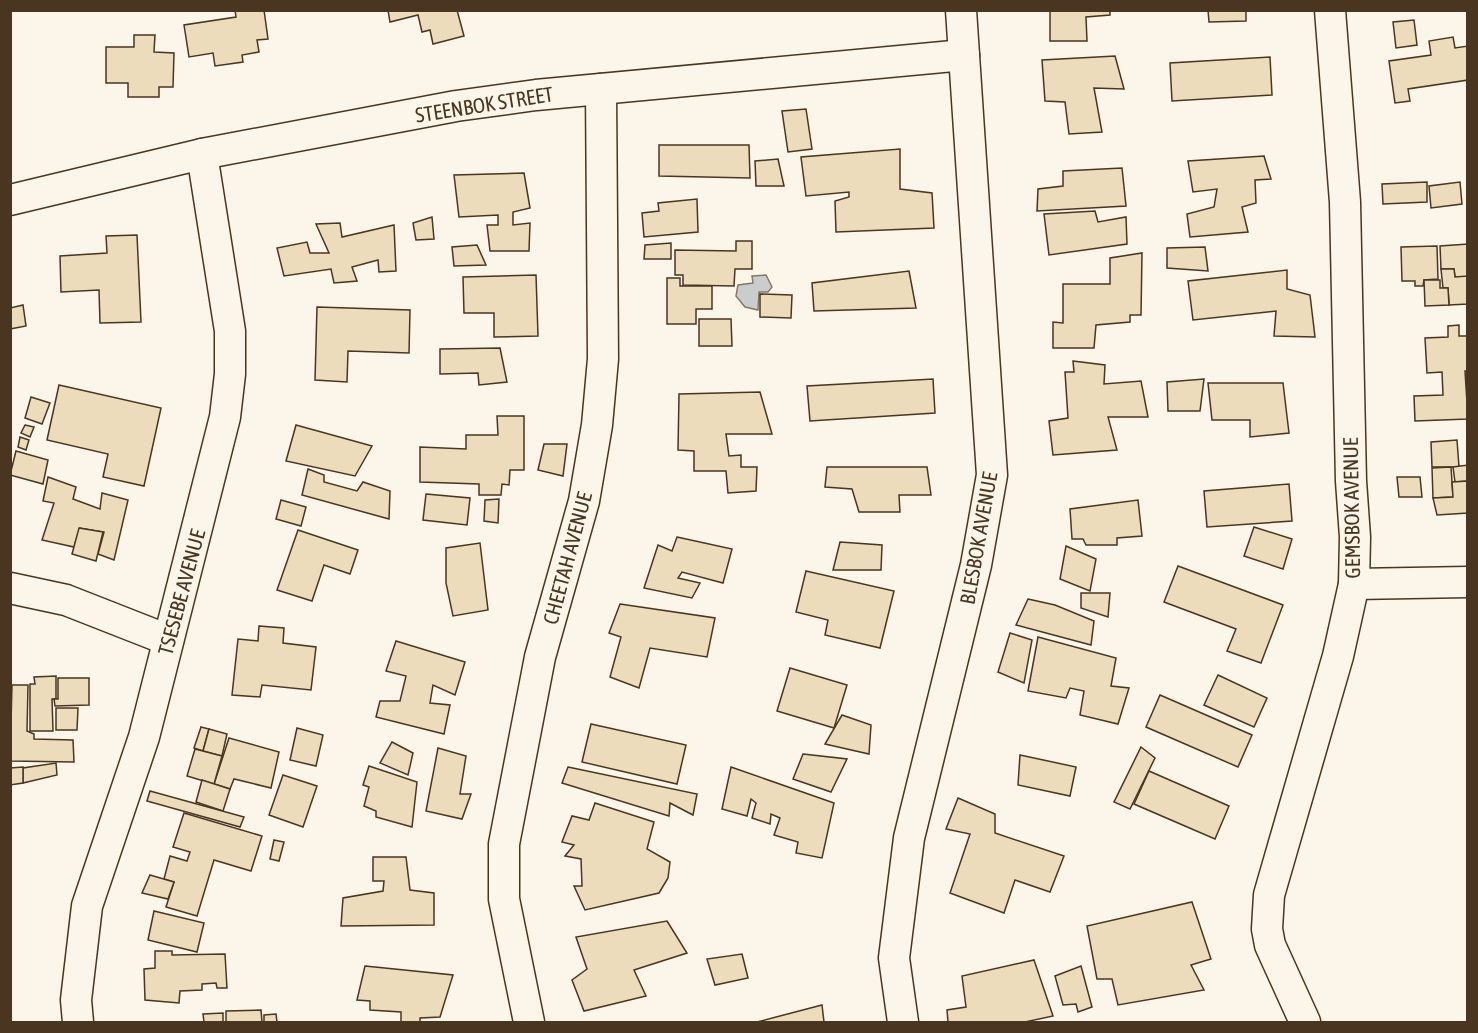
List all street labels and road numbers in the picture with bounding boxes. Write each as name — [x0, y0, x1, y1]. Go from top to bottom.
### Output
street label: STEENBOK STREET — [413, 81, 555, 127]
street label: GEMSBOK AVENUE — [1338, 437, 1364, 579]
street label: BLESBOK AVENUE — [955, 470, 1001, 606]
street label: CHEETAH AVENUE — [538, 489, 596, 627]
street label: TSESEBE AVENUE — [153, 526, 209, 658]

